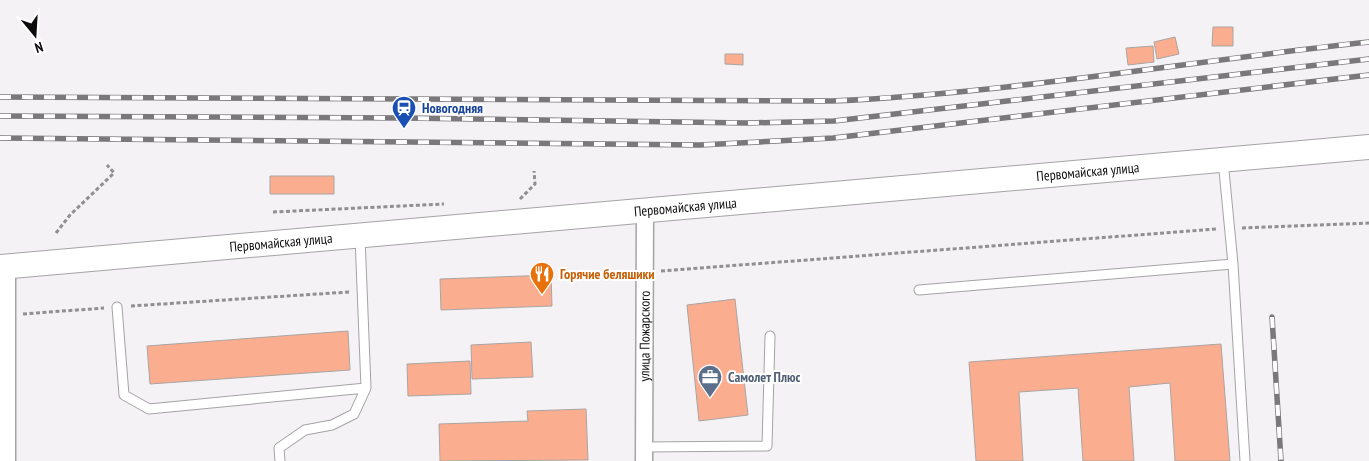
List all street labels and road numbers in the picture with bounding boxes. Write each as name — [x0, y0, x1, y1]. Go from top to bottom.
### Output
street label: Первомайская улица — [1036, 158, 1140, 185]
street label: Первомайская улица — [633, 193, 738, 220]
street label: Первомайская улица — [229, 229, 333, 256]
street label: улица Пожарского — [635, 291, 654, 381]

